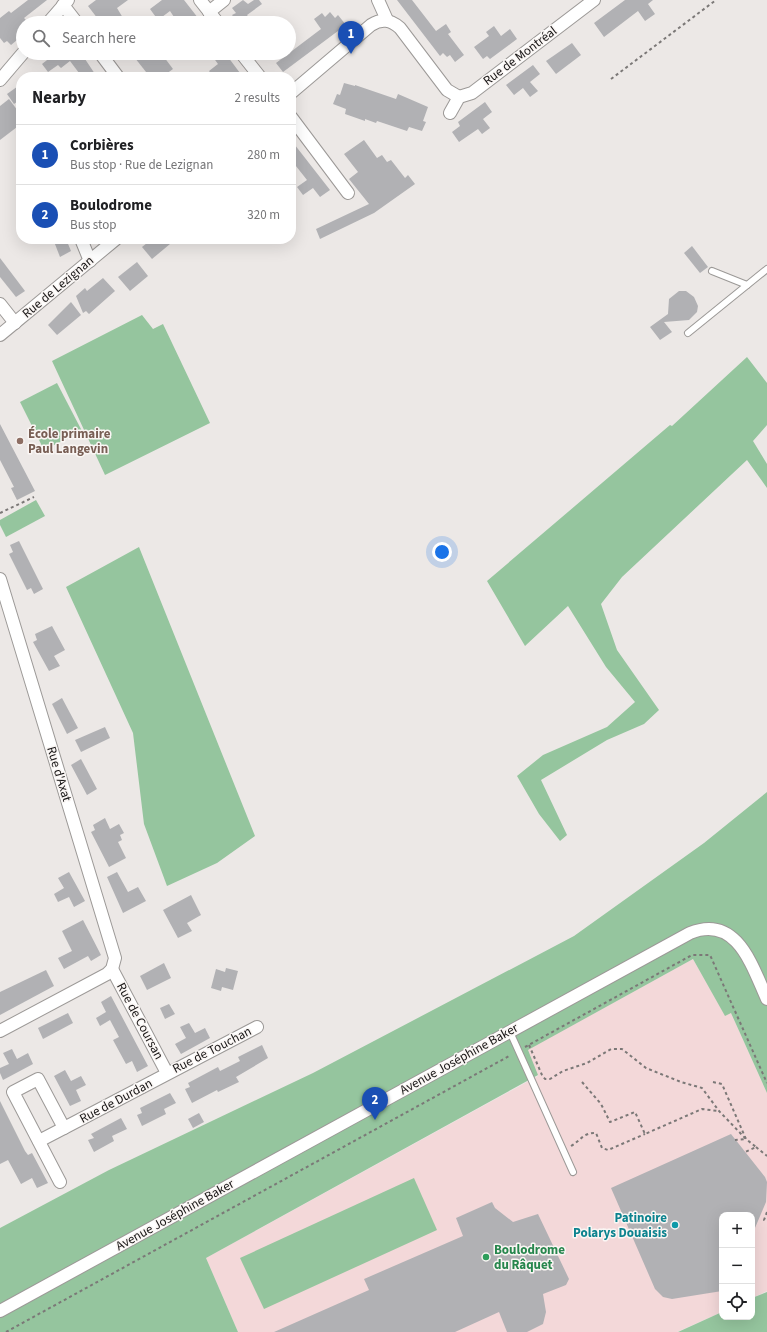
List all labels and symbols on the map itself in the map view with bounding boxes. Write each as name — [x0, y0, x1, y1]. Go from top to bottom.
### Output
pin: 1 — [338, 21, 364, 54]
street label: Rue de Montréal — [479, 22, 561, 90]
street label: Rue de Lezignan — [18, 252, 98, 322]
place label: École primaire Paul Langevin — [28, 425, 111, 458]
marker: École primaire Paul Langevin — [15, 436, 25, 446]
your location — [432, 542, 452, 562]
street label: Rue d'Axat — [42, 744, 76, 804]
street label: Rue de Coursan — [112, 979, 168, 1063]
street label: Avenue Joséphine Baker — [397, 1019, 522, 1099]
street label: Rue de Touchan — [169, 1022, 255, 1078]
street label: Rue de Durdan — [76, 1074, 156, 1128]
pin: 2 — [362, 1087, 388, 1120]
street label: Avenue Joséphine Baker — [113, 1175, 238, 1255]
place label: Patinoire Polarys Douaisis — [573, 1209, 667, 1242]
marker: Patinoire Polarys Douaisis — [670, 1220, 680, 1230]
place label: Boulodrome du Râquet — [494, 1241, 565, 1274]
marker: Boulodrome du Râquet — [481, 1252, 491, 1262]

